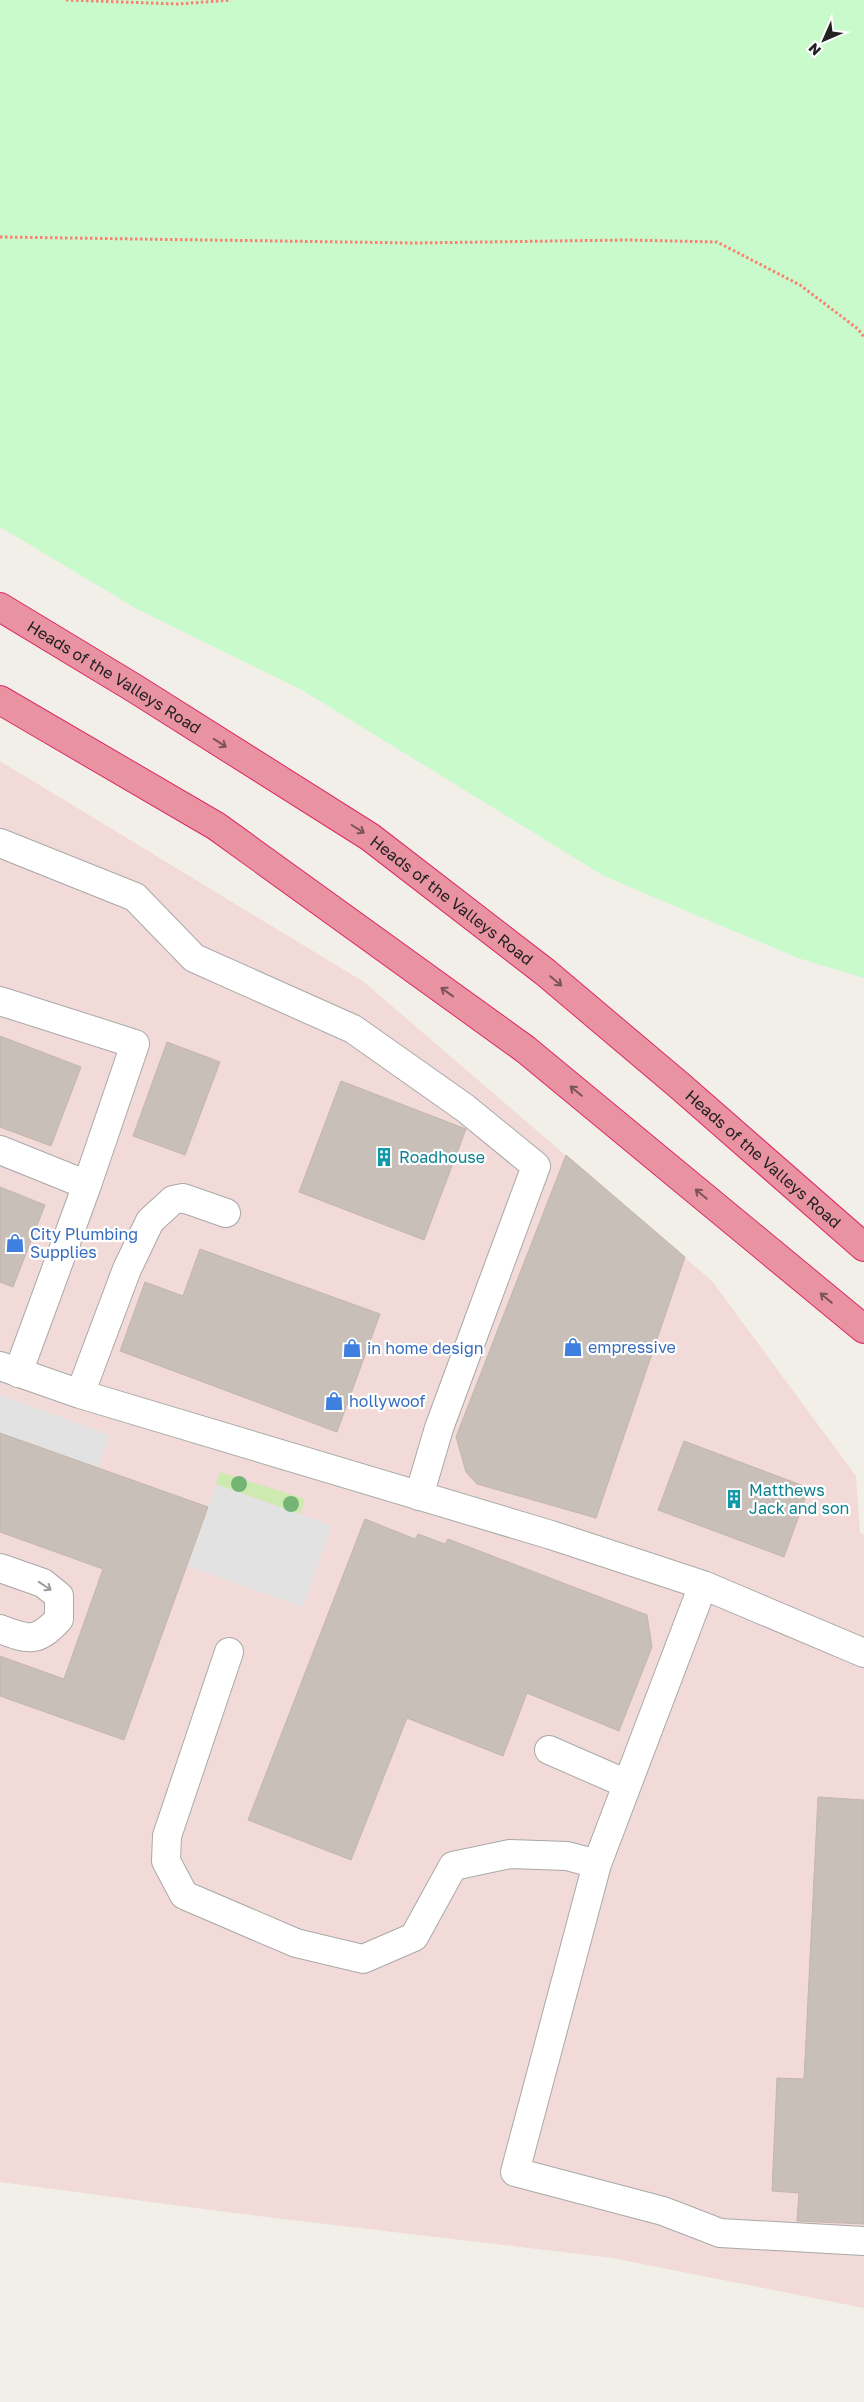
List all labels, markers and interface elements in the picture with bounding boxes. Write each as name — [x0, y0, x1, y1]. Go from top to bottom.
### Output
north arrow — [799, 15, 849, 65]
text: N — [805, 40, 824, 59]
street label: Heads of the Valleys Road — [24, 616, 205, 738]
one-way arrow — [212, 739, 226, 749]
one-way arrow — [350, 825, 364, 835]
street label: Heads of the Valleys Road — [366, 831, 537, 969]
one-way arrow — [549, 976, 562, 987]
one-way arrow — [441, 987, 454, 998]
street label: Heads of the Valleys Road — [681, 1085, 845, 1232]
one-way arrow — [570, 1086, 583, 1097]
building icon: Roadhouse — [373, 1146, 395, 1168]
place label: Roadhouse — [399, 1147, 485, 1167]
one-way arrow — [695, 1189, 708, 1200]
place label: City Plumbing Supplies — [30, 1224, 138, 1262]
shop icon: City Plumbing Supplies — [4, 1232, 26, 1254]
one-way arrow — [820, 1292, 833, 1303]
shop icon: empressive — [562, 1336, 584, 1358]
shop icon: in home design — [341, 1337, 363, 1359]
place label: empressive — [588, 1337, 676, 1357]
place label: in home design — [367, 1338, 484, 1358]
shop icon: hollywoof — [323, 1390, 345, 1412]
place label: hollywoof — [349, 1391, 425, 1411]
place label: Matthews Jack and son — [749, 1480, 849, 1518]
building icon: Matthews Jack and son — [723, 1488, 745, 1510]
one-way arrow — [38, 1581, 52, 1591]

